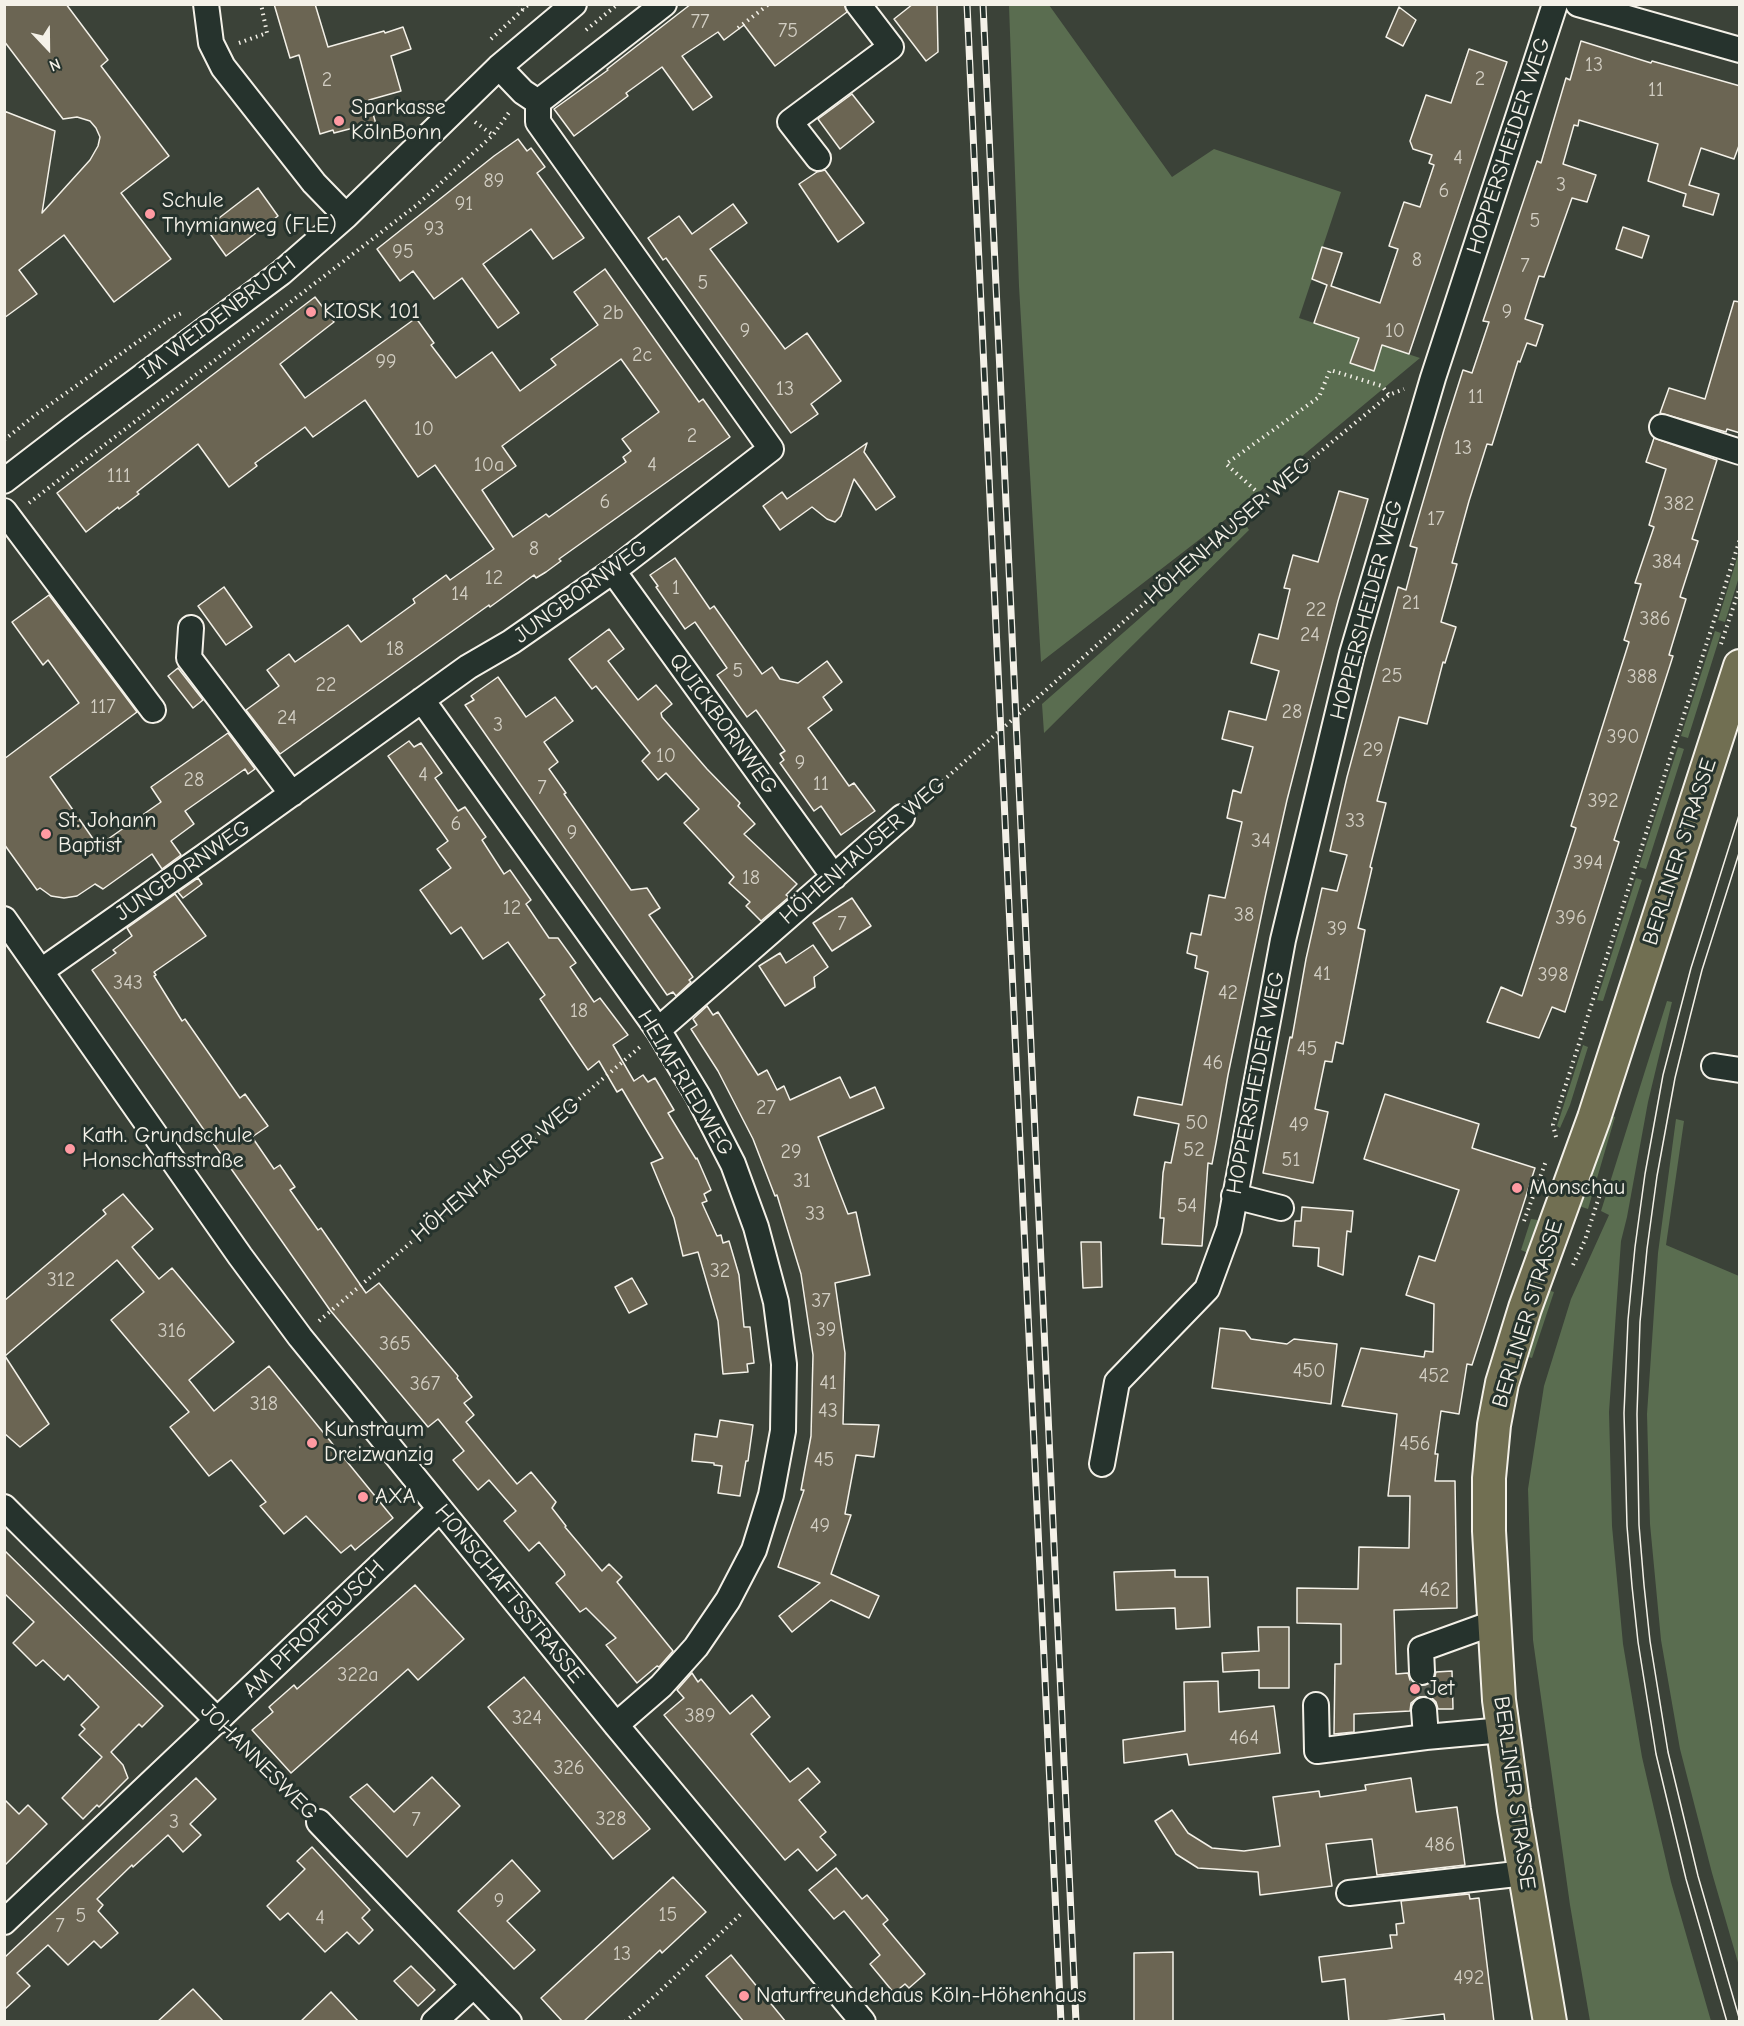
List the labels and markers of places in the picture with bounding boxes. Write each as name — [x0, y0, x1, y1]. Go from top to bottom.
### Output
place label: Sparkasse KölnBonn — [351, 95, 446, 146]
marker: Sparkasse KölnBonn — [332, 114, 346, 128]
place label: Schule Thymianweg (FLE) — [162, 188, 337, 240]
marker: Schule Thymianweg (FLE) — [143, 207, 157, 221]
place label: KIOSK 101 — [323, 299, 420, 325]
marker: KIOSK 101 — [304, 305, 318, 319]
place label: St. Johann Baptist — [58, 808, 156, 860]
marker: St. Johann Baptist — [39, 827, 53, 841]
place label: Kath. Grundschule Honschaftsstraße — [82, 1123, 253, 1174]
marker: Kath. Grundschule Honschaftsstraße — [63, 1142, 77, 1156]
place label: Monschau — [1529, 1175, 1625, 1201]
marker: Monschau — [1510, 1181, 1524, 1195]
place label: Kunstraum Dreizwanzig — [324, 1417, 434, 1468]
marker: Kunstraum Dreizwanzig — [305, 1436, 319, 1450]
place label: AXA — [375, 1484, 416, 1510]
marker: AXA — [356, 1490, 370, 1504]
place label: Jet — [1427, 1676, 1454, 1702]
marker: Jet — [1408, 1682, 1422, 1696]
place label: Naturfreundehaus Köln-Höhenhaus — [756, 1983, 1086, 2009]
marker: Naturfreundehaus Köln-Höhenhaus — [737, 1989, 751, 2003]

